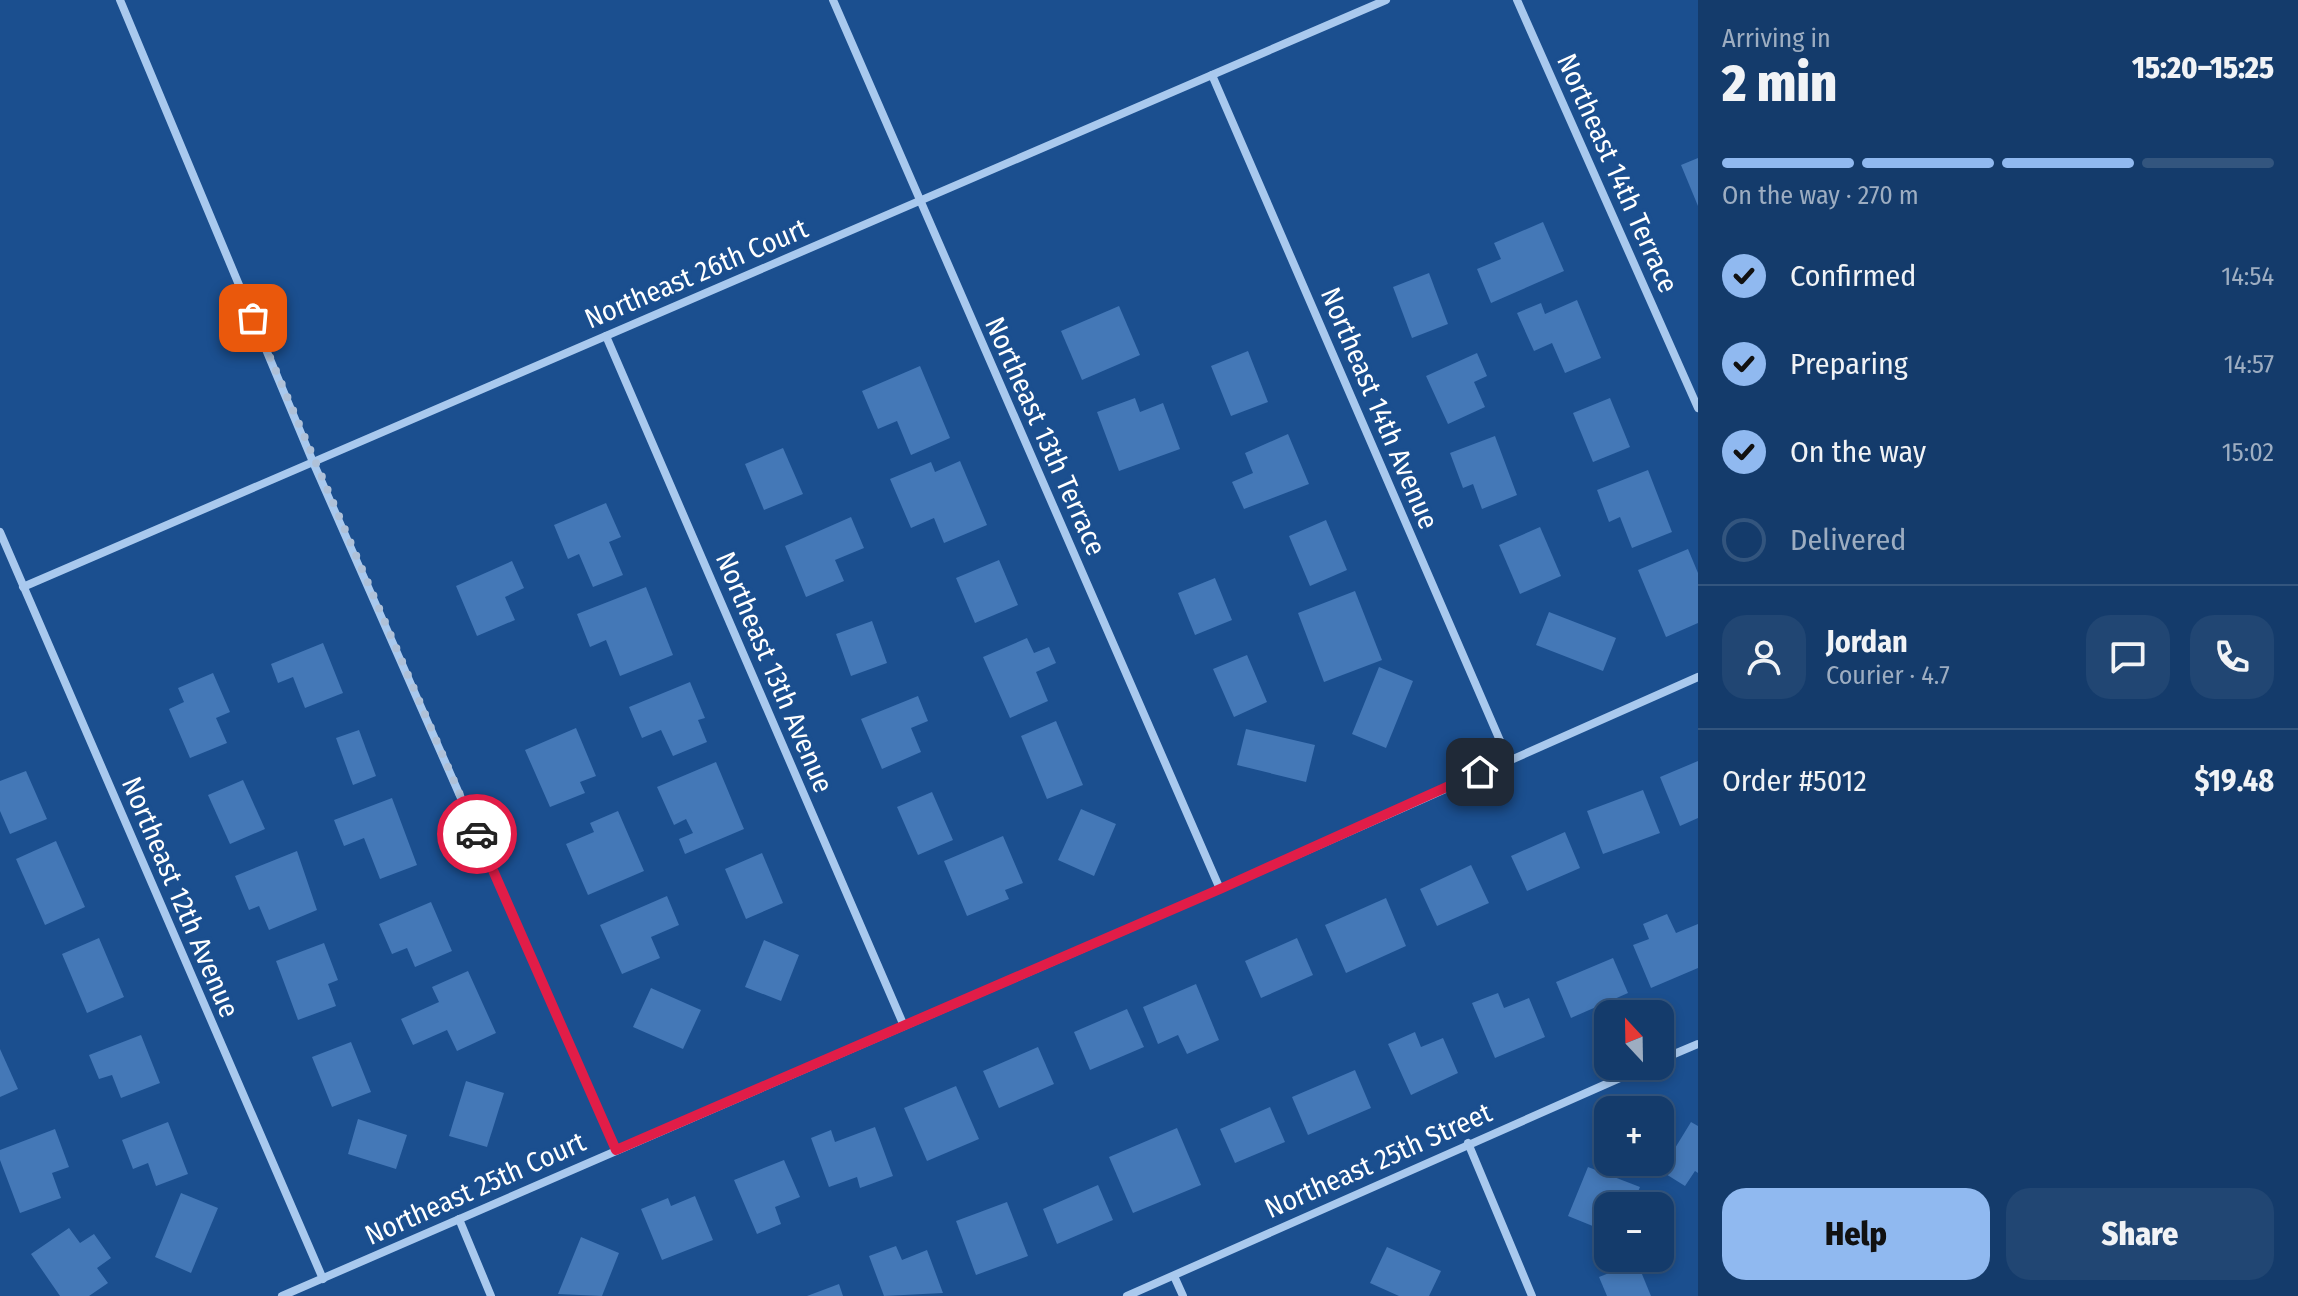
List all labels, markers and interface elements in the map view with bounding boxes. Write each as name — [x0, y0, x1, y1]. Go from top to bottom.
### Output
text: Arriving in — [1722, 23, 1831, 54]
street label: Northeast 14th Terrace — [1550, 49, 1685, 298]
text: 15:20–15:25 — [2132, 50, 2274, 86]
text: 2 min — [1722, 52, 1837, 115]
text: On the way · 270 m — [1722, 180, 1919, 211]
street label: Northeast 26th Court — [580, 211, 813, 335]
icon: check — [1722, 254, 1766, 298]
text: Confirmed — [1790, 258, 1916, 294]
text: 14:54 — [2221, 261, 2274, 292]
street label: Northeast 14th Avenue — [1314, 282, 1445, 534]
pin — [219, 284, 287, 352]
icon: bag — [231, 296, 275, 340]
street label: Northeast 13th Terrace — [978, 312, 1113, 560]
icon: check — [1722, 342, 1766, 386]
text: Preparing — [1790, 346, 1908, 382]
text: 14:57 — [2224, 349, 2274, 380]
icon: check — [1722, 430, 1766, 474]
text: On the way — [1790, 434, 1926, 470]
text: 15:02 — [2222, 437, 2274, 468]
text: Delivered — [1790, 522, 1906, 558]
street label: Northeast 13th Avenue — [709, 547, 840, 798]
button: person — [1722, 615, 1806, 699]
button: chat — [2086, 615, 2170, 699]
button: phone — [2190, 615, 2274, 699]
text: Jordan — [1826, 624, 1908, 660]
text: Courier · 4.7 — [1826, 660, 1950, 691]
pin — [1446, 738, 1514, 806]
icon: home — [1458, 750, 1502, 794]
text: Order #5012 — [1722, 763, 1867, 799]
text: $19.48 — [2194, 763, 2274, 799]
street label: Northeast 12th Avenue — [115, 772, 246, 1022]
courier — [437, 794, 517, 874]
icon: car — [455, 812, 499, 856]
north arrow — [1594, 1000, 1674, 1080]
map controls — [1594, 1000, 1674, 1272]
street label: Northeast 25th Street — [1260, 1095, 1497, 1225]
button: + — [1594, 1096, 1674, 1176]
street label: Northeast 25th Court — [360, 1125, 591, 1252]
button: Help — [1722, 1188, 1990, 1280]
button: Share — [2006, 1188, 2274, 1280]
button: − — [1594, 1192, 1674, 1272]

